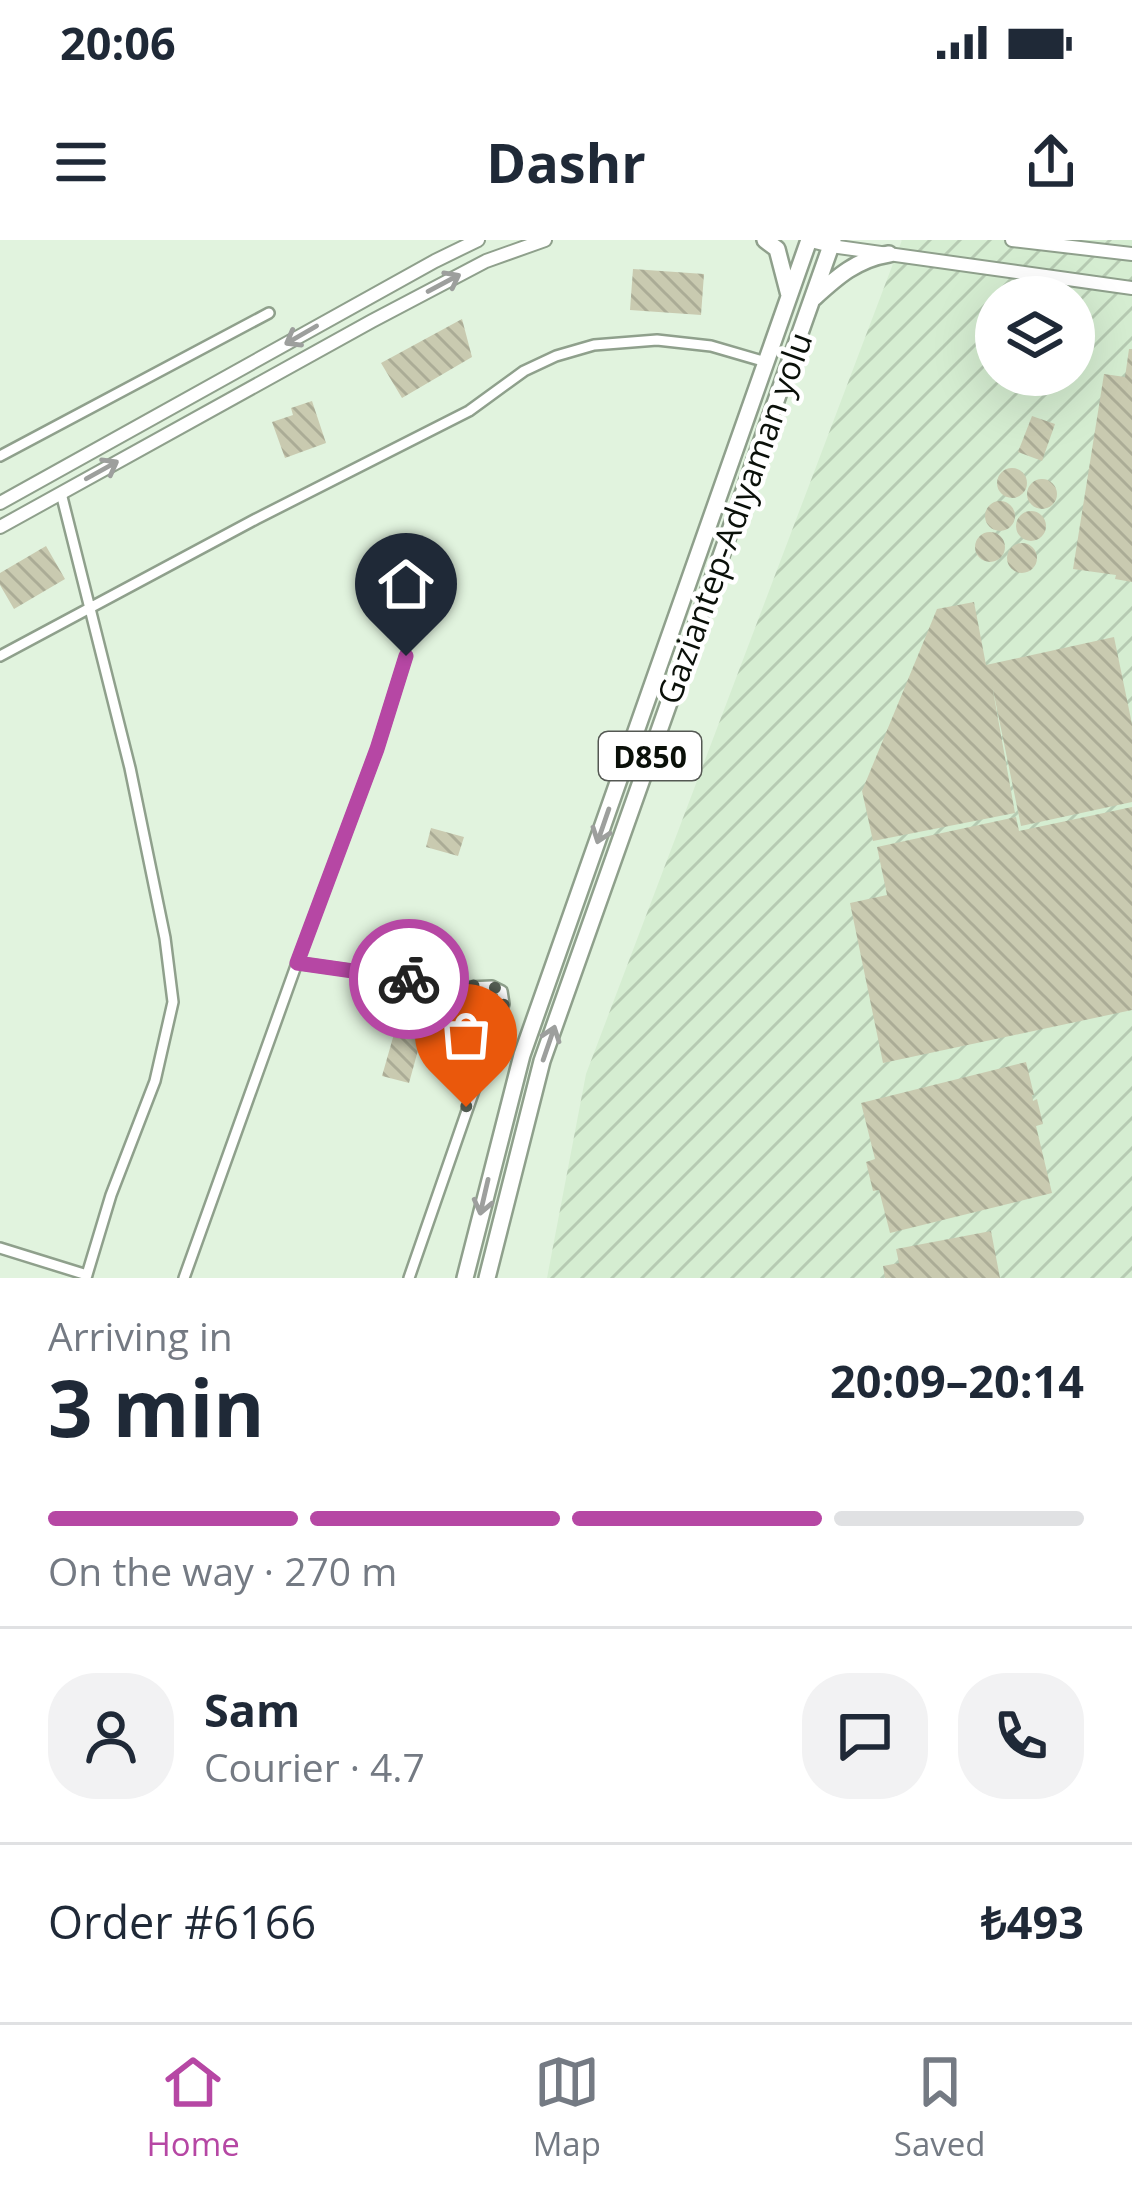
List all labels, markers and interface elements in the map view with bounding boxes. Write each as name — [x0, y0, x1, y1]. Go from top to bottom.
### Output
text: 20:06 — [60, 12, 176, 73]
text: Dashr — [486, 125, 646, 199]
icon: menu — [48, 129, 114, 195]
icon: share — [1018, 129, 1084, 195]
one-way arrow — [426, 271, 461, 294]
map controls — [975, 276, 1095, 396]
button: layers — [975, 276, 1095, 396]
one-way arrow — [284, 324, 319, 348]
street label: Gaziantep-Adıyaman yolu — [646, 326, 822, 710]
one-way arrow — [84, 458, 119, 481]
pin — [355, 533, 457, 656]
icon: home — [373, 551, 439, 617]
road number: D850 — [599, 732, 701, 780]
one-way arrow — [591, 807, 612, 844]
courier — [349, 919, 469, 1039]
icon: bike — [376, 946, 442, 1012]
pin — [415, 984, 517, 1107]
icon: bag — [433, 1002, 499, 1068]
one-way arrow — [540, 1025, 561, 1062]
one-way arrow — [472, 1177, 494, 1215]
text: Arriving in — [48, 1309, 233, 1362]
text: 20:09–20:14 — [830, 1350, 1084, 1411]
text: 3 min — [48, 1354, 265, 1460]
text: On the way · 270 m — [48, 1544, 397, 1597]
button: person — [48, 1673, 174, 1799]
button: chat — [802, 1673, 928, 1799]
button: phone — [958, 1673, 1084, 1799]
text: Sam — [204, 1679, 300, 1740]
text: Courier · 4.7 — [204, 1740, 425, 1793]
text: Order #6166 — [48, 1891, 316, 1952]
text: ₺493 — [981, 1891, 1084, 1952]
tab: Home — [146, 2049, 240, 2166]
tab: Map — [533, 2049, 601, 2166]
tab: Saved — [894, 2049, 986, 2166]

